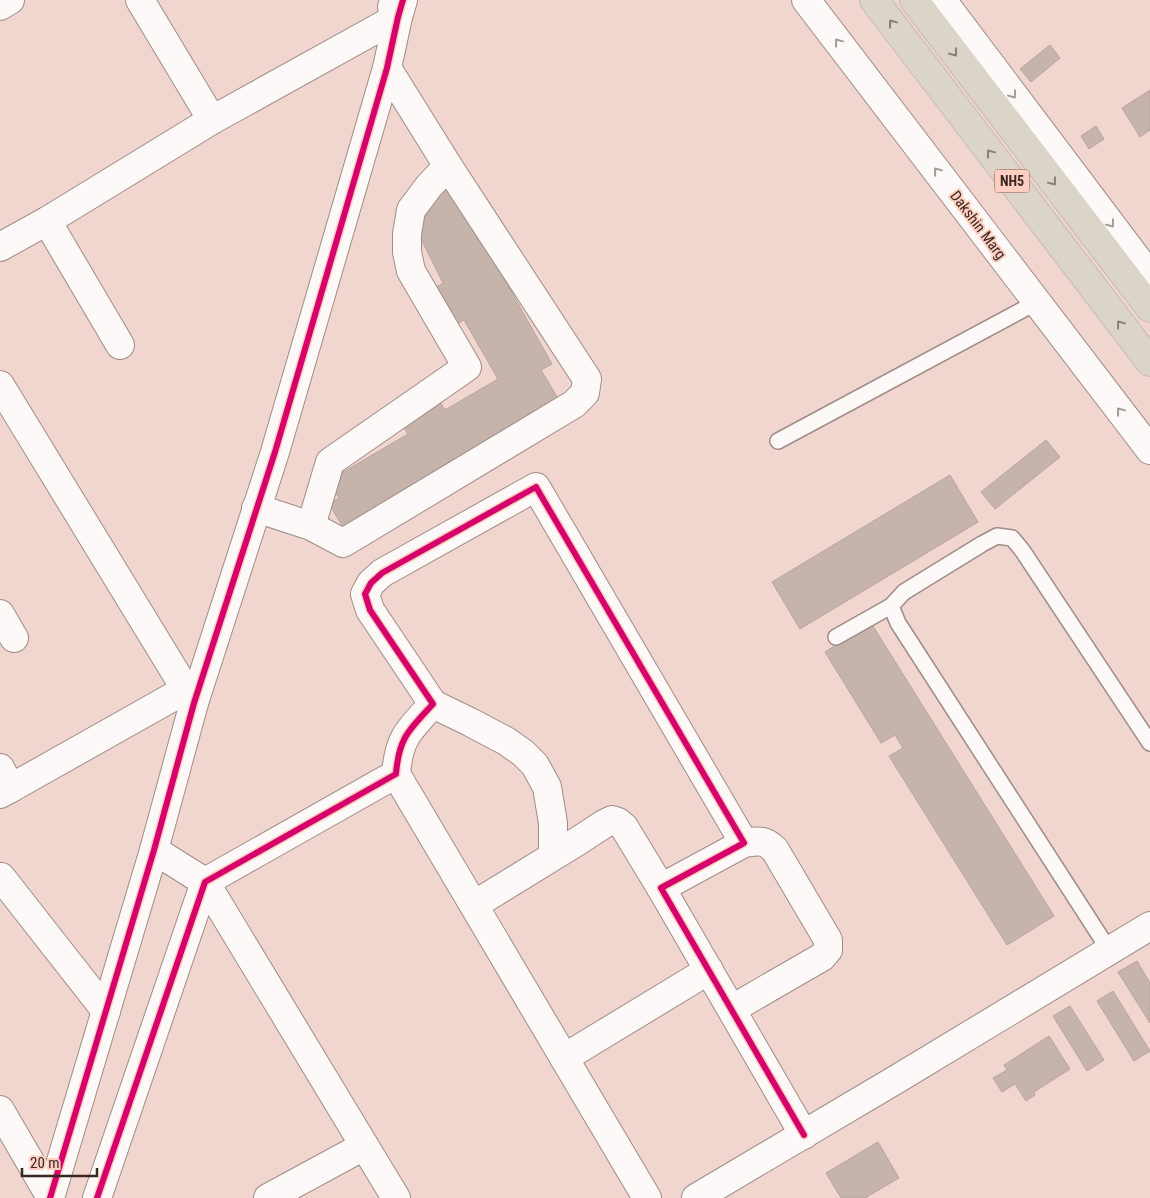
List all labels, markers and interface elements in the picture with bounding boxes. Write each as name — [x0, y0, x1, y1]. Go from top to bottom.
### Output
one-way arrow — [889, 20, 897, 29]
one-way arrow — [836, 39, 844, 48]
one-way arrow — [948, 47, 957, 57]
one-way arrow — [1008, 89, 1016, 98]
one-way arrow — [987, 149, 996, 159]
one-way arrow — [934, 167, 943, 177]
road number: NH5 — [994, 170, 1030, 192]
one-way arrow — [1047, 176, 1056, 186]
street label: Dakshin Marg — [946, 187, 1010, 263]
one-way arrow — [1106, 218, 1114, 227]
one-way arrow — [1118, 321, 1126, 330]
one-way arrow — [1118, 408, 1126, 417]
scale bar — [22, 1146, 98, 1178]
text: 20 m — [30, 1154, 60, 1172]

